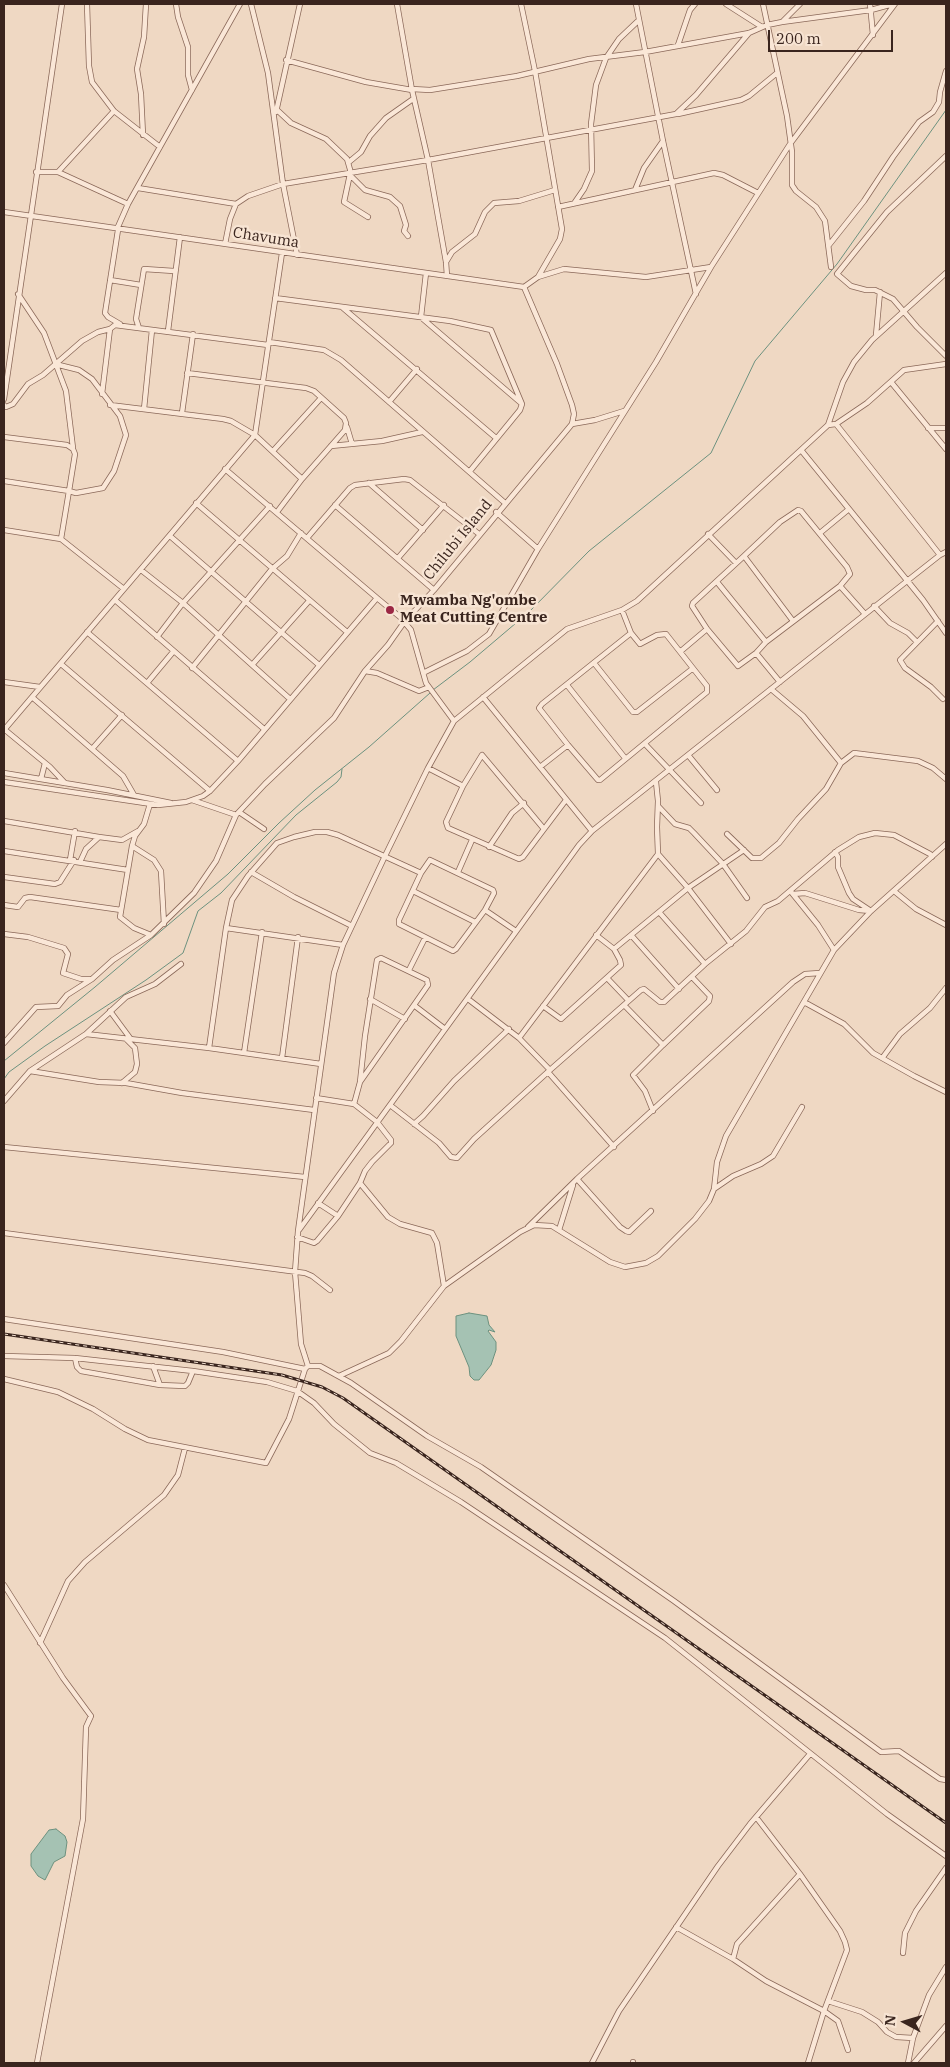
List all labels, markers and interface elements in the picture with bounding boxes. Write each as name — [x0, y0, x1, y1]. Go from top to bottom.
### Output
scale bar — [770, 20, 895, 52]
text: 200 m — [776, 29, 821, 48]
street label: Chavuma — [232, 224, 300, 252]
street label: Chilubi Island — [420, 496, 496, 584]
place label: Mwamba Ng'ombe Meat Cutting Centre — [400, 592, 548, 627]
marker: Mwamba Ng'ombe Meat Cutting Centre — [384, 604, 396, 616]
north arrow — [880, 1997, 930, 2047]
text: N — [881, 2014, 900, 2027]

